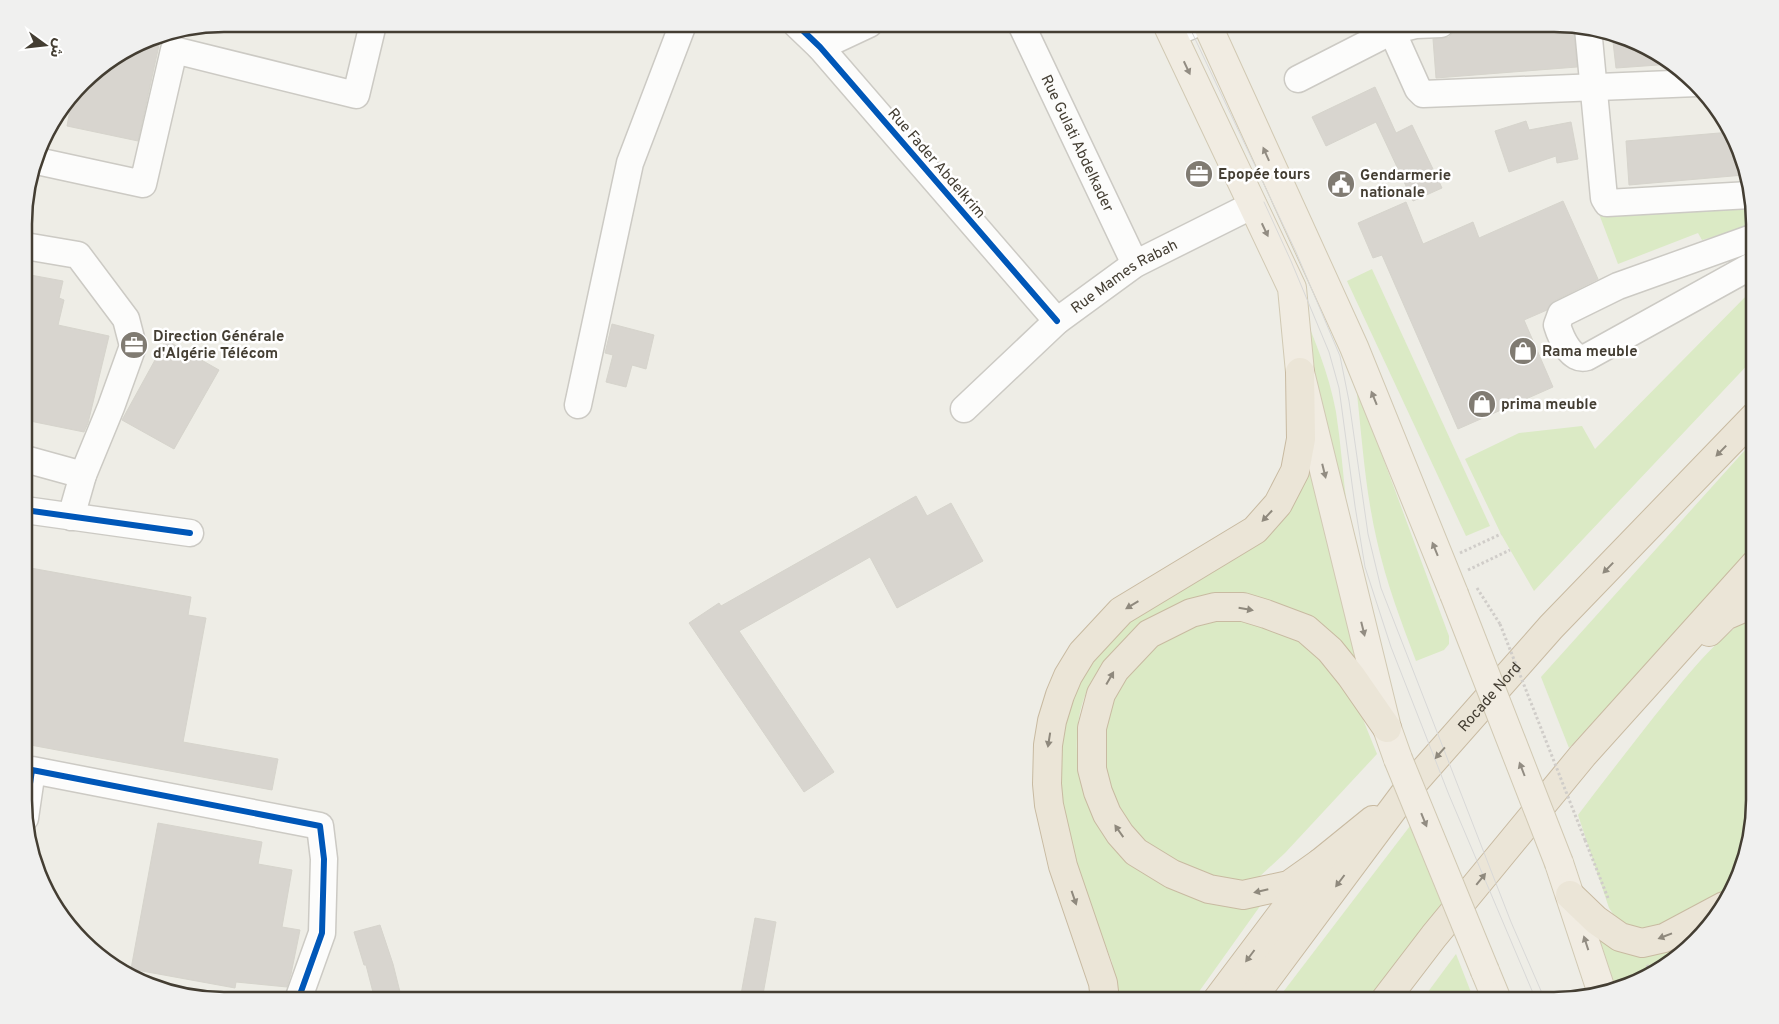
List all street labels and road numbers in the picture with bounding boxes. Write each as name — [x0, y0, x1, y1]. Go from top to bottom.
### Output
street label: Rue Gulati Abdelkader — [1036, 72, 1117, 216]
street label: Rue Fader Abdelkrim — [883, 105, 989, 223]
street label: Rue Mames Rabah — [1068, 236, 1181, 319]
street label: Rocade Nord — [1455, 659, 1526, 737]

